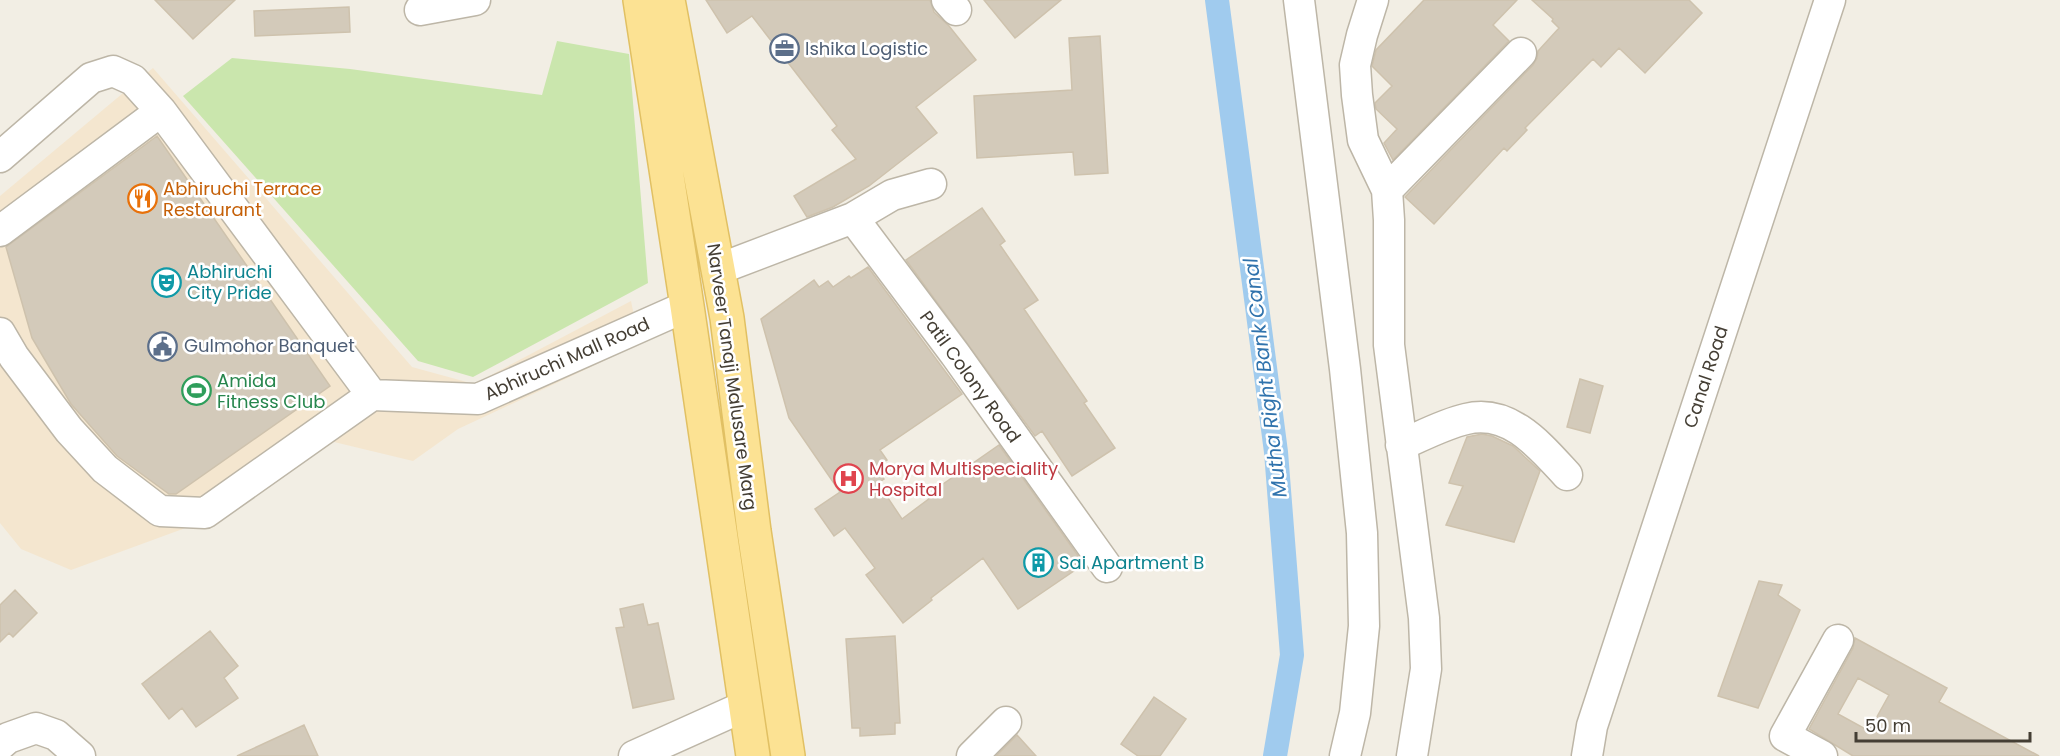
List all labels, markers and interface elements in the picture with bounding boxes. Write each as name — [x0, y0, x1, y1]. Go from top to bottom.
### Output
office icon: Ishika Logistic — [768, 33, 800, 65]
place label: Ishika Logistic — [805, 36, 928, 61]
place label: Abhiruchi Terrace Restaurant — [163, 176, 322, 222]
restaurant icon: Abhiruchi Terrace Restaurant — [126, 183, 158, 215]
street label: Narveer Tanaji Malusare Marg — [701, 242, 764, 512]
water label: Mutha Right Bank Canal — [1236, 256, 1294, 499]
place label: Abhiruchi City Pride — [187, 259, 272, 305]
theatre icon: Abhiruchi City Pride — [150, 266, 182, 298]
street label: Patil Colony Road — [914, 306, 1027, 448]
street label: Abhiruchi Mall Road — [480, 311, 653, 406]
street label: Canal Road — [1677, 323, 1734, 431]
public building icon: Gulmohor Banquet — [147, 330, 179, 362]
place label: Gulmohor Banquet — [184, 333, 355, 358]
place label: Amida Fitness Club — [217, 368, 325, 414]
sports icon: Amida Fitness Club — [180, 375, 212, 407]
place label: Morya Multispeciality Hospital — [869, 456, 1058, 502]
hospital icon: Morya Multispeciality Hospital — [832, 463, 864, 495]
building icon: Sai Apartment B — [1022, 547, 1054, 579]
place label: Sai Apartment B — [1059, 550, 1204, 575]
scale bar — [1856, 705, 2030, 743]
text: 50 m — [1865, 713, 1911, 738]

